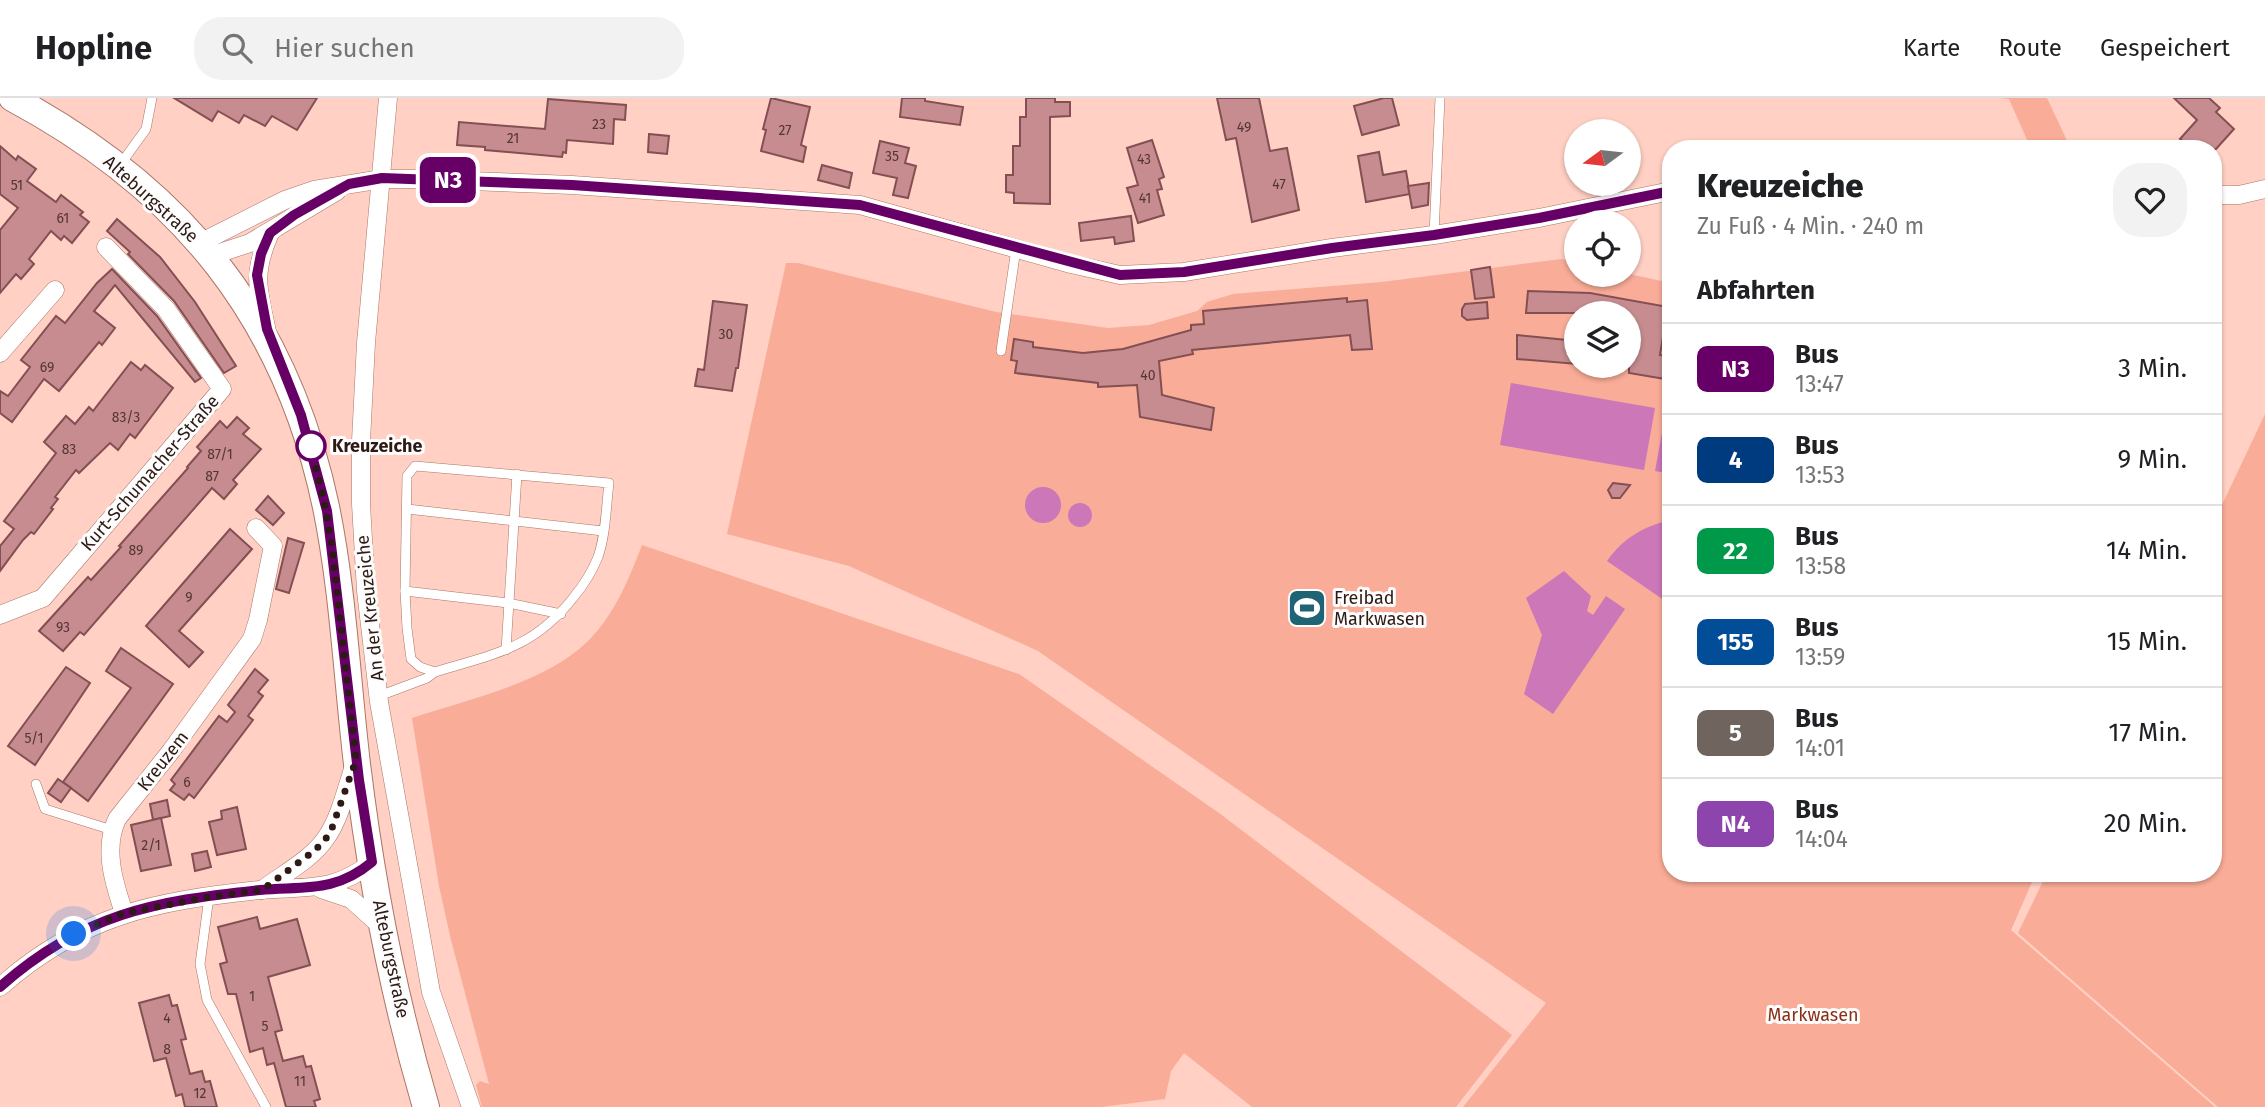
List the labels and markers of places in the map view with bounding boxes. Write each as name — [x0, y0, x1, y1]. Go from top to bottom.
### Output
marker: Kreuzeiche — [296, 431, 326, 461]
place label: Kreuzeiche — [332, 435, 422, 457]
sports icon: Freibad Markwasen — [1286, 587, 1328, 629]
place label: Freibad Markwasen — [1334, 587, 1425, 630]

